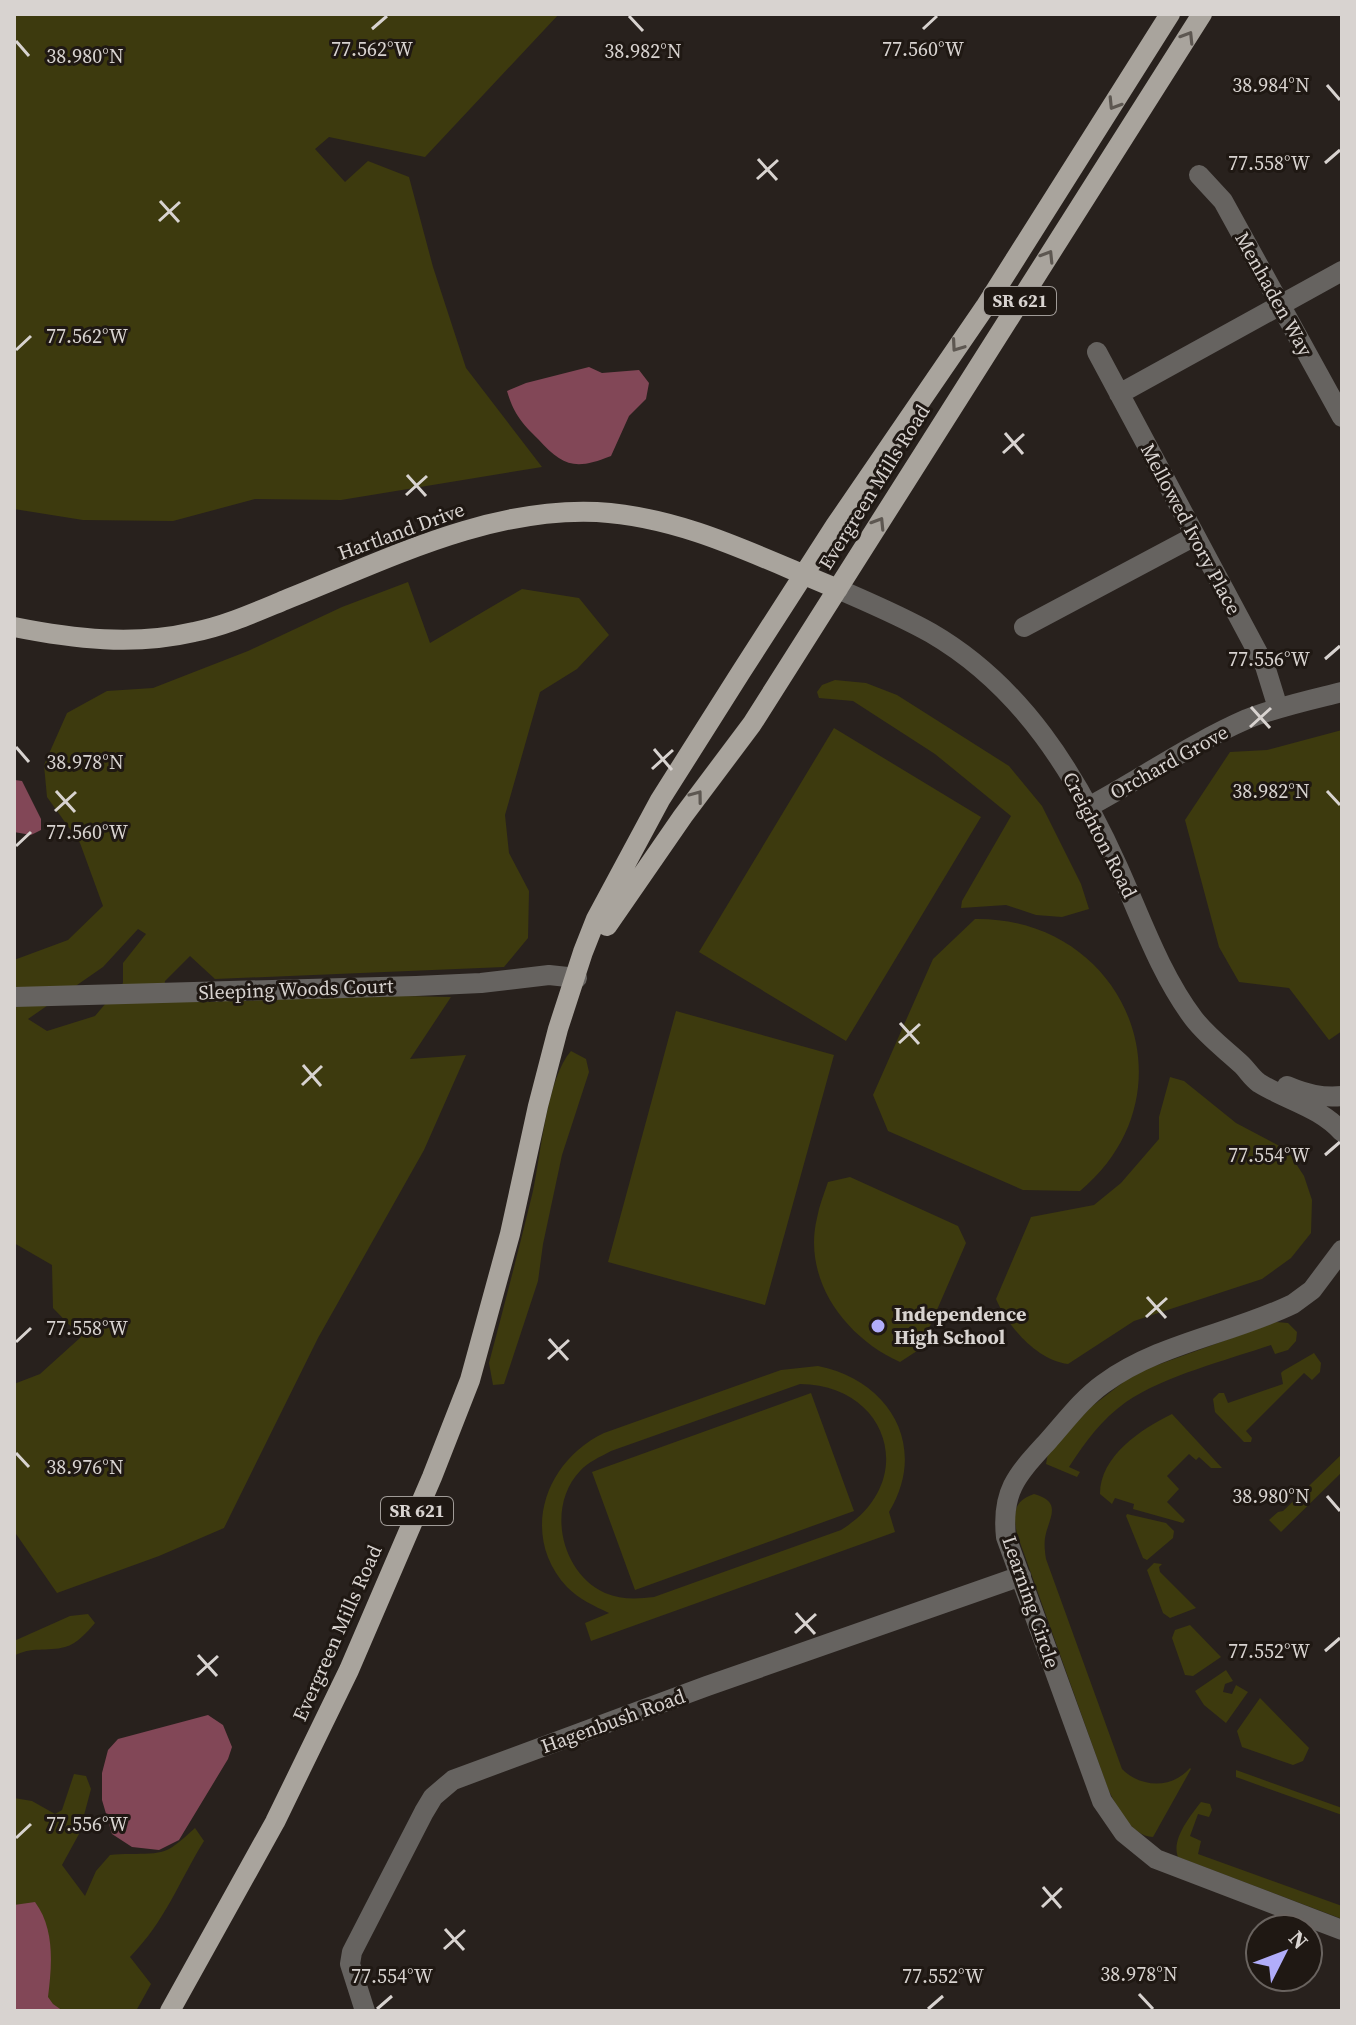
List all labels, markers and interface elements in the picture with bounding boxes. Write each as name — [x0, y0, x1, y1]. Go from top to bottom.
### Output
one-way arrow — [1178, 31, 1193, 46]
text: 77.562°W — [331, 35, 414, 63]
text: 77.560°W — [882, 35, 965, 63]
text: 38.982°N — [604, 37, 682, 65]
text: 38.980°N — [46, 42, 124, 70]
text: 38.984°N — [1232, 71, 1310, 99]
one-way arrow — [1108, 95, 1123, 110]
text: 77.558°W — [1228, 149, 1311, 177]
street label: Menhaden Way — [1228, 227, 1320, 362]
one-way arrow — [1039, 251, 1054, 265]
road number: SR 621 — [984, 287, 1056, 315]
text: 77.562°W — [46, 322, 129, 350]
one-way arrow — [952, 337, 967, 351]
street label: Evergreen Mills Road — [812, 398, 937, 575]
street label: Mellowed Ivory Place — [1134, 438, 1248, 620]
street label: Hartland Drive — [334, 495, 468, 567]
one-way arrow — [869, 517, 884, 532]
text: 77.556°W — [1228, 645, 1311, 673]
street label: Orchard Grove — [1105, 718, 1233, 806]
text: 38.978°N — [46, 748, 124, 776]
street label: Creighton Road — [1056, 767, 1144, 904]
text: 38.982°N — [1232, 777, 1310, 805]
one-way arrow — [688, 791, 702, 805]
text: 77.560°W — [46, 818, 129, 846]
street label: Sleeping Woods Court — [198, 972, 395, 1006]
text: 77.554°W — [1228, 1141, 1311, 1169]
place label: Independence High School — [894, 1300, 1026, 1351]
text: 77.558°W — [46, 1314, 129, 1342]
marker: Independence High School — [869, 1317, 887, 1335]
text: 38.976°N — [46, 1453, 124, 1481]
text: 38.980°N — [1232, 1482, 1310, 1510]
road number: SR 621 — [381, 1497, 453, 1525]
street label: Learning Circle — [995, 1532, 1067, 1672]
street label: Evergreen Mills Road — [286, 1540, 389, 1726]
text: 77.552°W — [1228, 1637, 1311, 1665]
street label: Hagenbush Road — [537, 1682, 689, 1760]
text: 77.556°W — [46, 1810, 129, 1838]
north arrow — [1244, 1913, 1324, 1993]
text: N — [1282, 1924, 1315, 1956]
text: 38.978°N — [1100, 1960, 1178, 1988]
text: 77.554°W — [351, 1962, 434, 1990]
text: 77.552°W — [902, 1962, 985, 1990]

